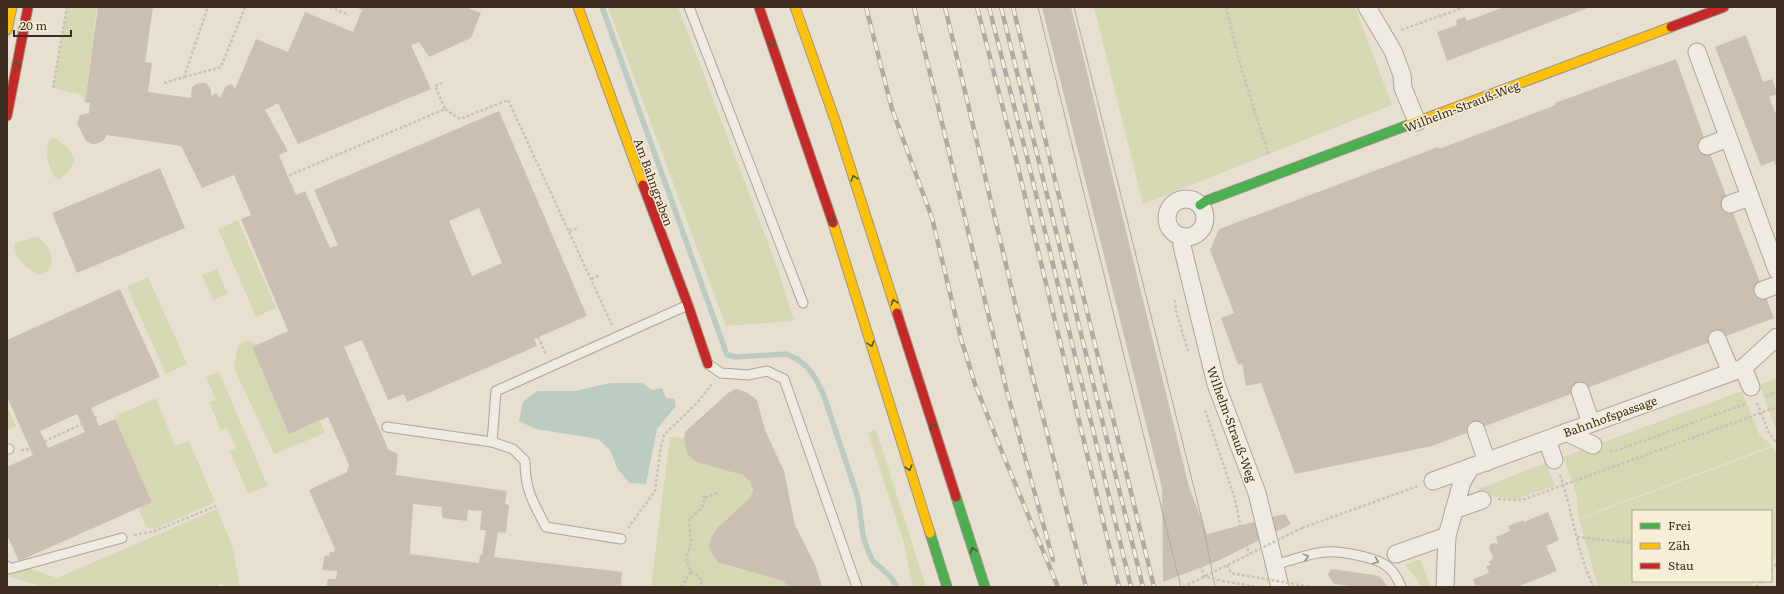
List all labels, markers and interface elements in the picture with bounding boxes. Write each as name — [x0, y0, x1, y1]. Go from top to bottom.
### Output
scale bar — [14, 12, 71, 38]
text: 20 m — [20, 16, 47, 34]
one-way arrow — [767, 40, 775, 47]
one-way arrow — [12, 61, 21, 67]
street label: Wilhelm-Strauß-Weg — [1402, 76, 1523, 136]
street label: Am Bahngraben — [630, 135, 678, 229]
one-way arrow — [850, 175, 859, 182]
one-way arrow — [827, 216, 836, 223]
one-way arrow — [890, 299, 899, 306]
one-way arrow — [866, 340, 875, 347]
street label: Wilhelm-Strauß-Weg — [1203, 363, 1261, 485]
street label: Bahnhofspassage — [1561, 391, 1659, 441]
one-way arrow — [930, 423, 938, 430]
one-way arrow — [905, 464, 913, 471]
legend — [1632, 510, 1772, 582]
text: Frei — [1668, 516, 1691, 534]
text: Zäh — [1668, 536, 1690, 554]
one-way arrow — [969, 547, 978, 554]
one-way arrow — [1303, 553, 1309, 561]
one-way arrow — [1372, 556, 1379, 565]
text: Stau — [1668, 556, 1694, 574]

